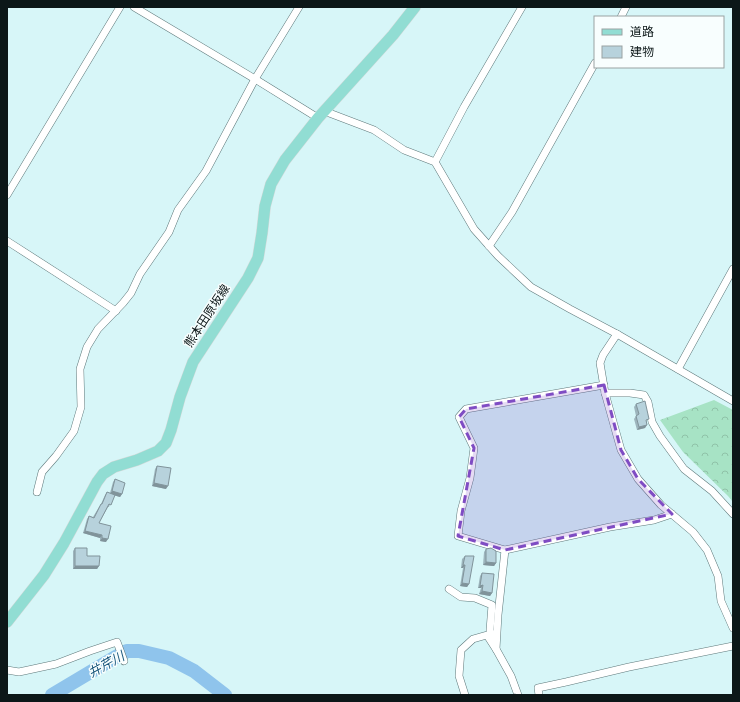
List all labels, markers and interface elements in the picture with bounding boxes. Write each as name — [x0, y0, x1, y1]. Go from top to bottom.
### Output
legend — [594, 16, 724, 68]
text: 道路 — [630, 24, 654, 40]
text: 建物 — [630, 44, 654, 60]
street label: 熊本田原坂線 — [181, 281, 233, 351]
water label: 井芹川 — [85, 647, 129, 681]

